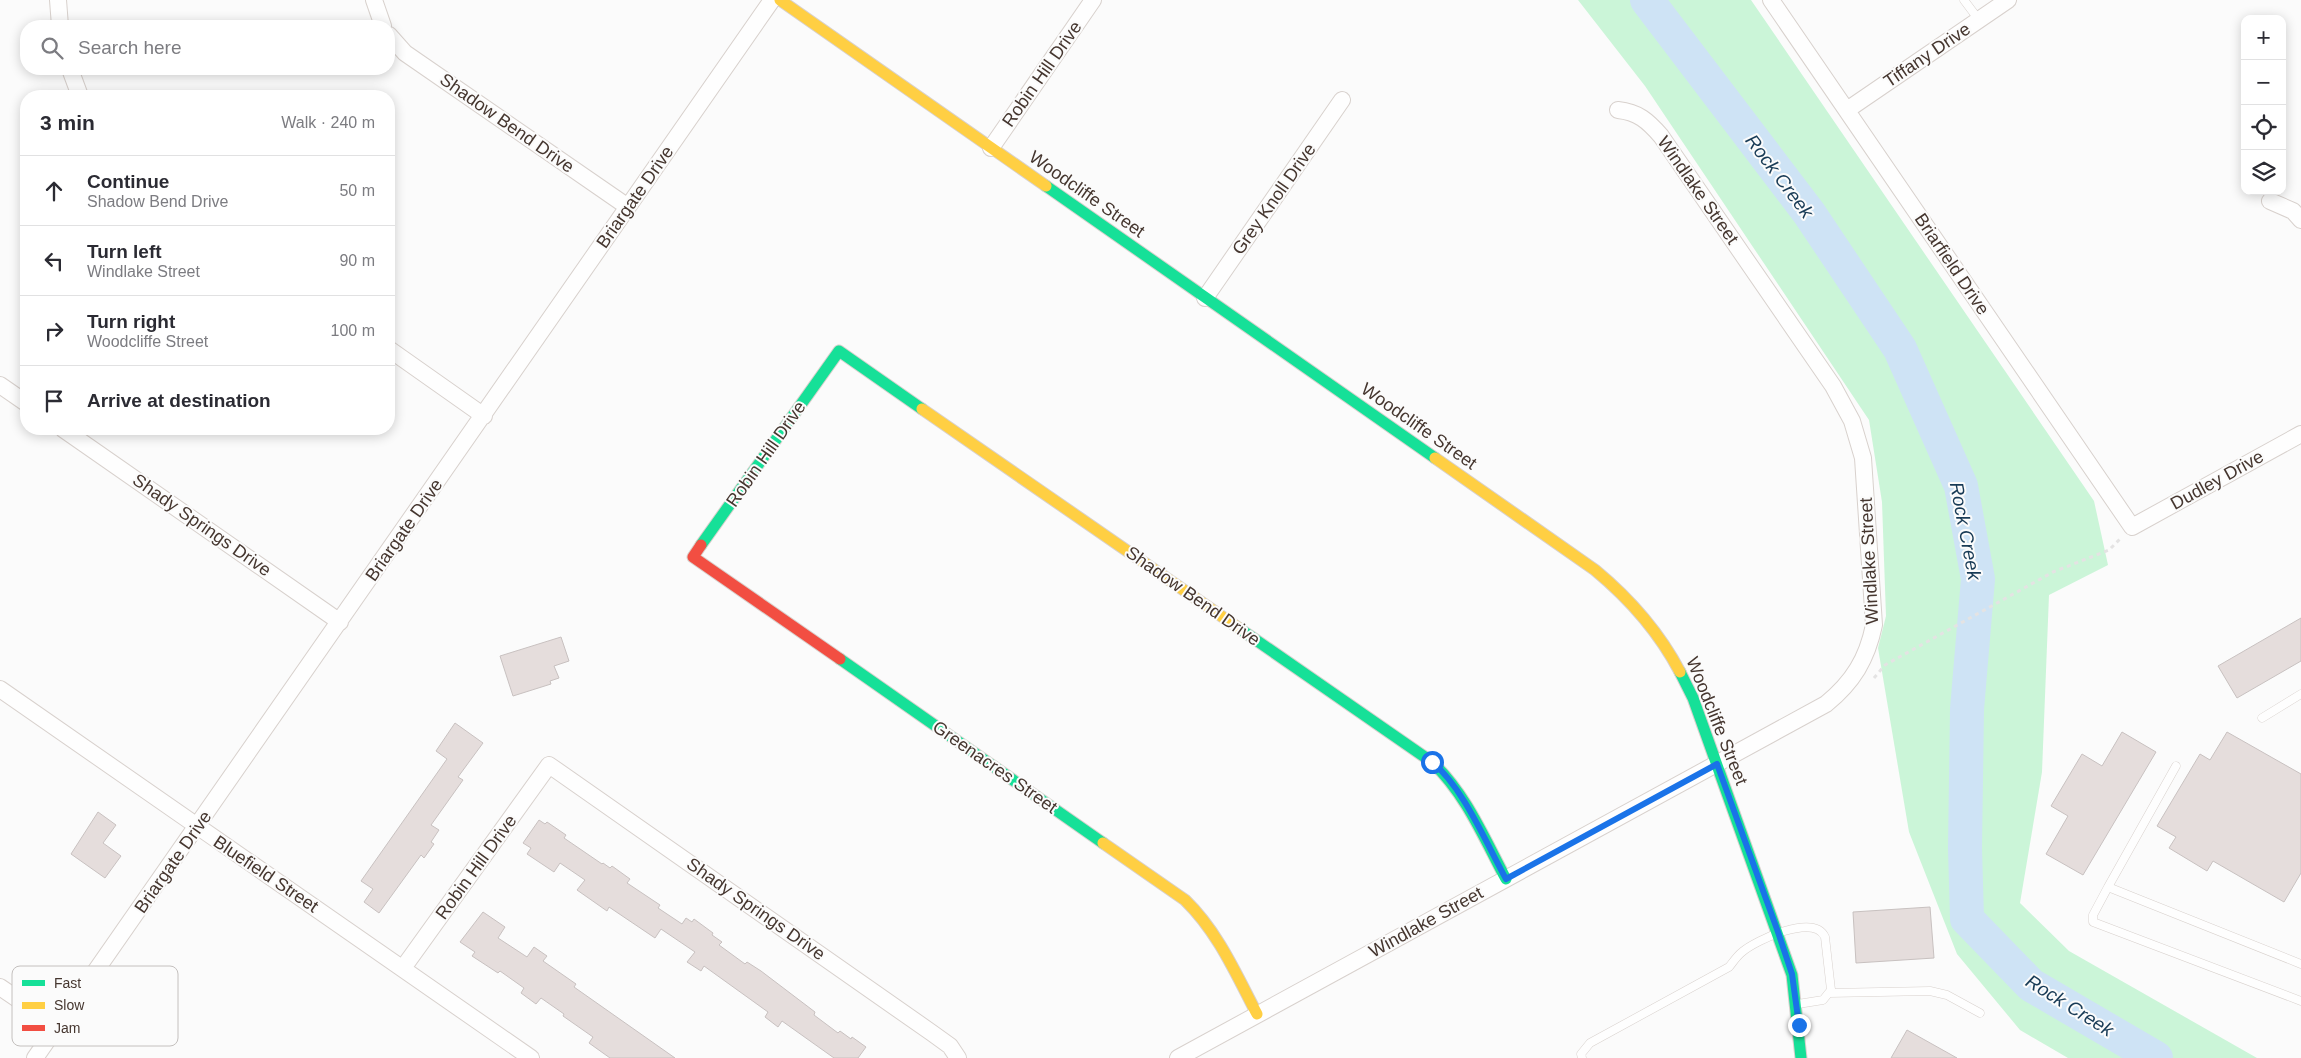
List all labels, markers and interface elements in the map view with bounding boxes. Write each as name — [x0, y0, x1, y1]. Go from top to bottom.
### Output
map controls — [2241, 15, 2286, 195]
button: + — [2241, 15, 2286, 60]
street label: Robin Hill Drive — [998, 17, 1086, 131]
street label: Tiffany Drive — [1880, 19, 1974, 91]
search box — [20, 20, 395, 75]
icon: search — [38, 34, 66, 62]
text: Search here — [78, 37, 182, 58]
button: − — [2241, 60, 2286, 105]
street label: Shadow Bend Drive — [436, 69, 578, 177]
button: locate — [2241, 105, 2286, 150]
text: 3 min — [40, 111, 95, 134]
text: Walk · 240 m — [281, 114, 375, 131]
water label: Rock Creek — [1741, 130, 1819, 223]
street label: Windlake Street — [1653, 132, 1743, 248]
street label: Grey Knoll Drive — [1228, 140, 1320, 258]
street label: Briargate Drive — [592, 142, 678, 252]
street label: Woodcliffe Street — [1025, 147, 1149, 241]
button: layers — [2241, 150, 2286, 195]
text: Continue — [87, 171, 169, 192]
icon: ahead — [40, 177, 68, 205]
text: 50 m — [339, 182, 375, 199]
text: Shadow Bend Drive — [87, 193, 228, 210]
street label: Briarfield Drive — [1911, 209, 1993, 319]
text: Turn left — [87, 241, 162, 262]
icon: left — [40, 247, 68, 275]
text: 90 m — [339, 252, 375, 269]
text: Windlake Street — [87, 263, 200, 280]
text: Turn right — [87, 311, 175, 332]
icon: right — [40, 317, 68, 345]
text: 100 m — [331, 322, 375, 339]
text: Woodcliffe Street — [87, 333, 208, 350]
street label: Woodcliffe Street — [1357, 379, 1481, 473]
icon: arrive — [40, 387, 68, 415]
text: Arrive at destination — [87, 390, 271, 411]
street label: Robin Hill Drive — [722, 397, 810, 511]
street label: Dudley Drive — [2167, 446, 2267, 514]
street label: Shady Springs Drive — [129, 470, 275, 580]
street label: Briargate Drive — [361, 475, 447, 585]
water label: Rock Creek — [1946, 480, 1986, 583]
street label: Windlake Street — [1856, 497, 1882, 625]
street label: Shadow Bend Drive — [1122, 542, 1264, 650]
street label: Woodcliffe Street — [1682, 654, 1752, 788]
street label: Greenacres Street — [929, 717, 1061, 817]
route start — [1421, 751, 1444, 774]
street label: Briargate Drive — [130, 807, 216, 917]
street label: Robin Hill Drive — [431, 811, 521, 923]
street label: Bluefield Street — [210, 832, 322, 916]
street label: Shady Springs Drive — [683, 854, 829, 964]
street label: Windlake Street — [1366, 882, 1486, 962]
legend — [12, 966, 178, 1046]
water label: Rock Creek — [2022, 970, 2119, 1041]
text: Fast — [54, 975, 81, 991]
text: Slow — [54, 997, 85, 1013]
route end — [1788, 1014, 1811, 1037]
text: Jam — [54, 1020, 80, 1036]

